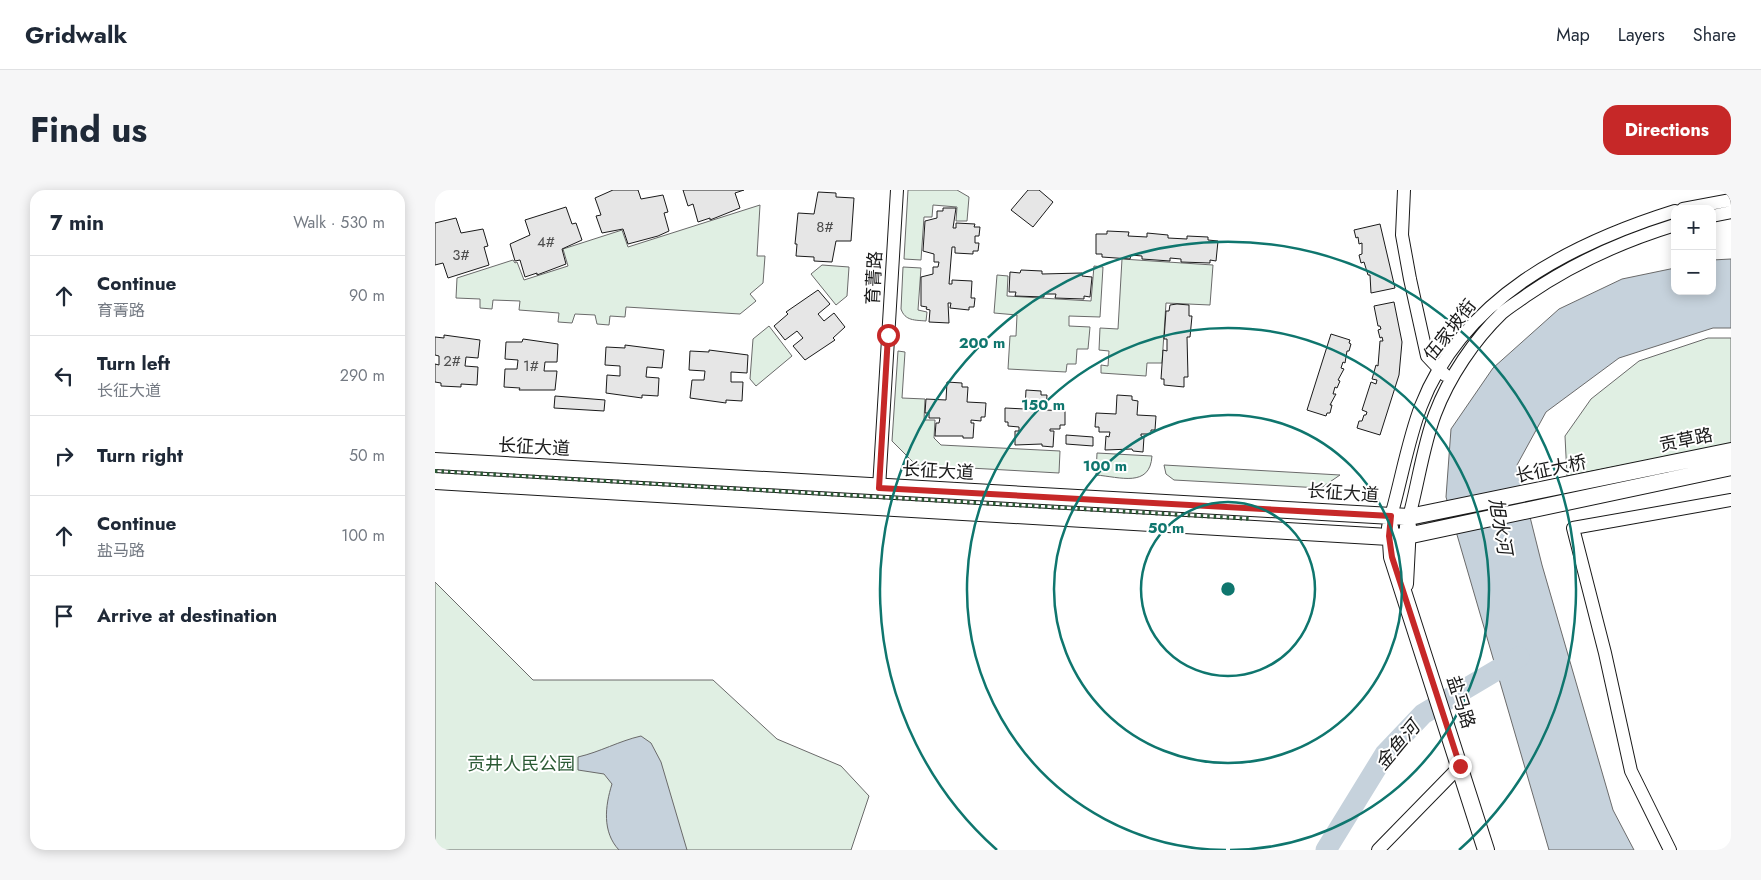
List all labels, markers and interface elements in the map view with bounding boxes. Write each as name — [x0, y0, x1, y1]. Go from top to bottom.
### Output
text: Gridwalk — [25, 17, 127, 52]
text: Map — [1556, 22, 1590, 48]
text: Layers — [1618, 22, 1665, 48]
text: Share — [1693, 22, 1736, 48]
text: Find us — [30, 105, 147, 155]
button: Directions — [1603, 105, 1731, 155]
map controls — [1671, 205, 1716, 295]
button: + — [1671, 205, 1716, 250]
text: 7 min — [50, 208, 104, 238]
text: Walk · 530 m — [293, 211, 385, 234]
house number: 8# — [816, 216, 834, 238]
house number: 4# — [537, 231, 555, 253]
house number: 3# — [452, 244, 470, 266]
street label: 育菁路 — [860, 250, 888, 306]
button: − — [1671, 250, 1716, 295]
text: Continue — [97, 270, 176, 297]
icon: ahead — [50, 282, 78, 310]
text: 90 m — [349, 284, 385, 307]
street label: 伍家坡街 — [1418, 294, 1482, 366]
text: 育菁路 — [97, 299, 145, 322]
route start — [877, 324, 900, 347]
text: 200 m — [959, 332, 1005, 354]
text: Turn left — [97, 350, 170, 377]
house number: 2# — [443, 350, 461, 372]
house number: 1# — [523, 355, 539, 377]
icon: left — [50, 362, 78, 390]
text: 290 m — [340, 364, 385, 387]
text: 长征大道 — [97, 379, 161, 402]
text: 150 m — [1021, 394, 1065, 416]
street label: 贡草路 — [1657, 422, 1715, 458]
street label: 长征大道 — [497, 432, 571, 462]
icon: right — [50, 442, 78, 470]
text: Turn right — [97, 442, 183, 469]
text: 50 m — [349, 444, 385, 467]
street label: 长征大桥 — [1513, 449, 1589, 489]
text: 100 m — [1083, 455, 1127, 477]
street label: 长征大道 — [901, 456, 975, 486]
street label: 长征大道 — [1306, 478, 1380, 508]
water label: 旭水河 — [1482, 496, 1519, 560]
text: Continue — [97, 510, 176, 537]
text: 50 m — [1148, 517, 1184, 539]
icon: ahead — [50, 522, 78, 550]
text: 100 m — [341, 524, 385, 547]
text: 盐马路 — [97, 539, 145, 562]
centre of rings — [1219, 580, 1237, 598]
icon: arrive — [50, 602, 78, 630]
text: Arrive at destination — [97, 602, 277, 629]
street label: 盐马路 — [1440, 672, 1482, 732]
water label: 金鱼河 — [1369, 712, 1429, 776]
park label: 贡井人民公园 — [467, 751, 575, 777]
route end — [1449, 755, 1472, 778]

